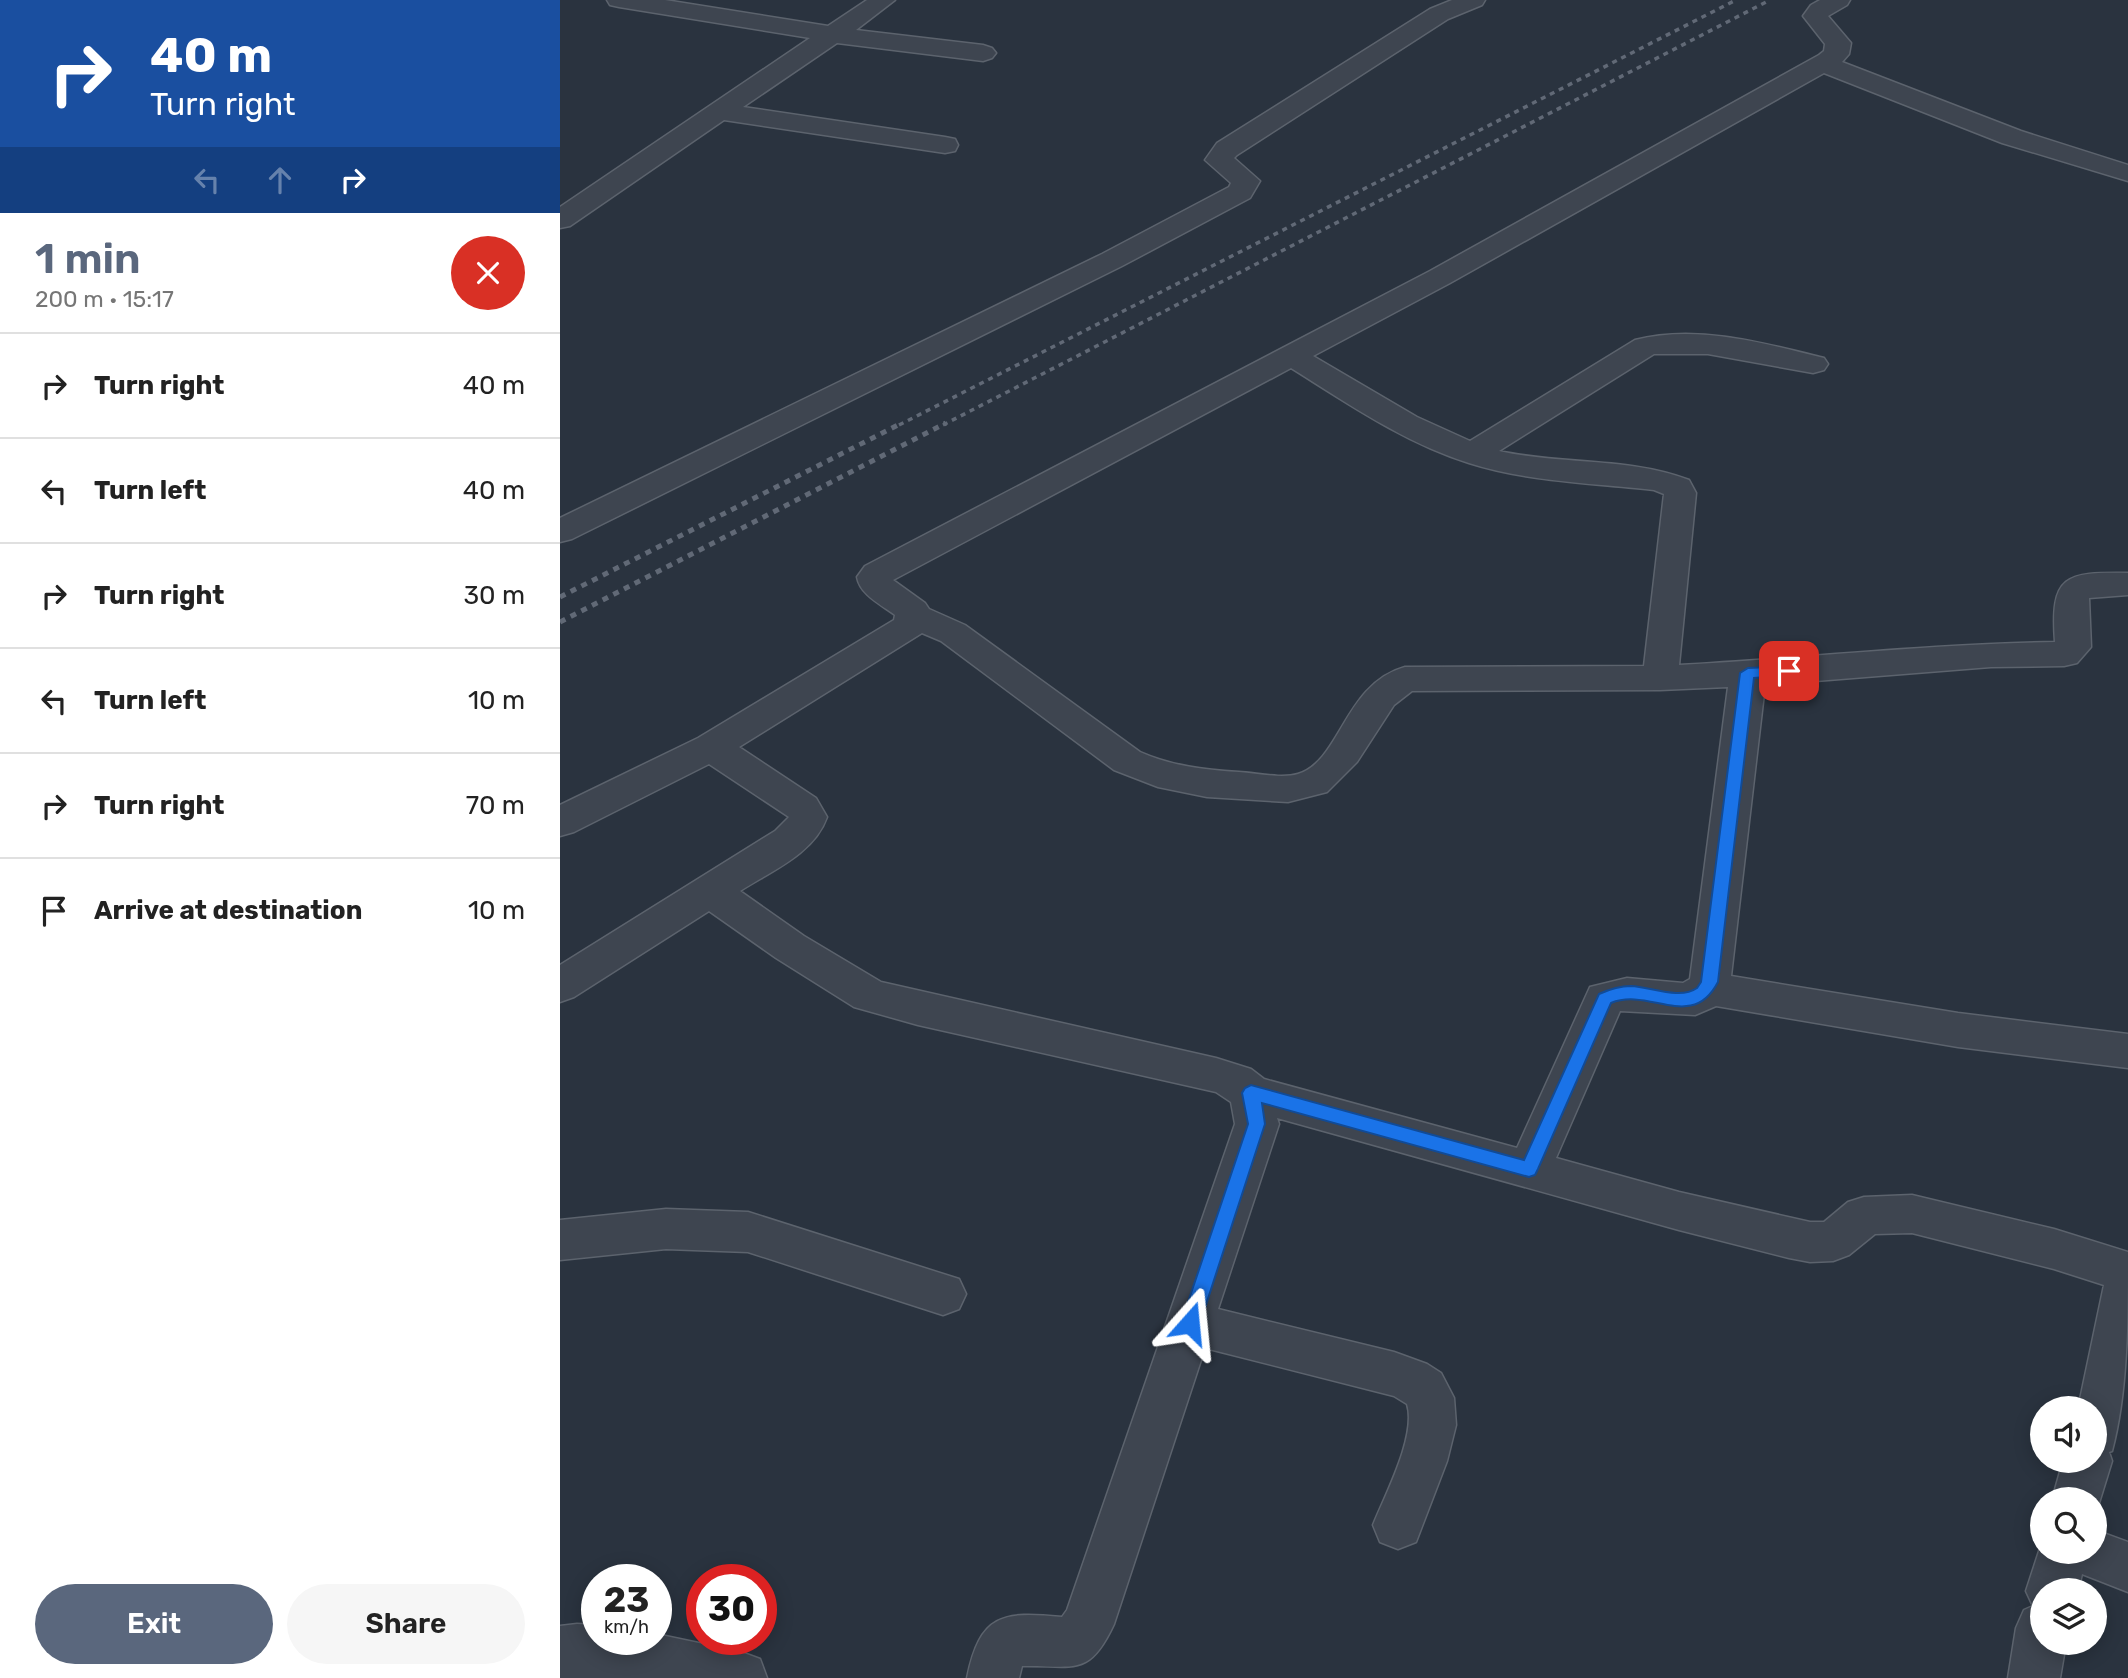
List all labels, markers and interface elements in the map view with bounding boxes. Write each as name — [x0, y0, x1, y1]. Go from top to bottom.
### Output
text: 40 m — [150, 26, 272, 84]
icon: right — [35, 28, 126, 119]
text: Turn right — [150, 85, 295, 123]
icon: left — [188, 161, 226, 199]
icon: ahead — [261, 161, 299, 199]
icon: right — [334, 161, 372, 199]
text: 1 min — [35, 234, 141, 284]
button: close — [451, 236, 525, 310]
text: 200 m · 15:17 — [35, 285, 174, 313]
icon: right — [35, 367, 73, 405]
text: Turn right — [94, 370, 224, 401]
text: 40 m — [463, 370, 525, 401]
icon: left — [35, 472, 73, 510]
text: Turn left — [94, 475, 206, 506]
text: 40 m — [463, 475, 525, 506]
icon: right — [35, 577, 73, 615]
text: Turn right — [94, 580, 224, 611]
text: 30 m — [463, 580, 525, 611]
pin — [1759, 641, 1819, 701]
icon: arrive — [1770, 652, 1808, 690]
icon: left — [35, 682, 73, 720]
text: Turn left — [94, 685, 206, 716]
text: 10 m — [468, 685, 525, 716]
icon: right — [35, 787, 73, 825]
text: Turn right — [94, 790, 224, 821]
text: 70 m — [466, 790, 525, 821]
icon: arrive — [35, 892, 73, 930]
text: Arrive at destination — [94, 895, 362, 926]
text: 10 m — [468, 895, 525, 926]
position arrow — [1153, 1286, 1227, 1360]
map controls — [2030, 1396, 2107, 1655]
button: sound — [2030, 1396, 2107, 1473]
button: search — [2030, 1487, 2107, 1564]
speed limit sign: 30 — [686, 1564, 777, 1655]
button: layers — [2030, 1578, 2107, 1655]
text: 23 — [604, 1579, 649, 1621]
button: Exit — [35, 1584, 273, 1664]
button: Share — [287, 1584, 525, 1664]
text: km/h — [604, 1616, 649, 1638]

